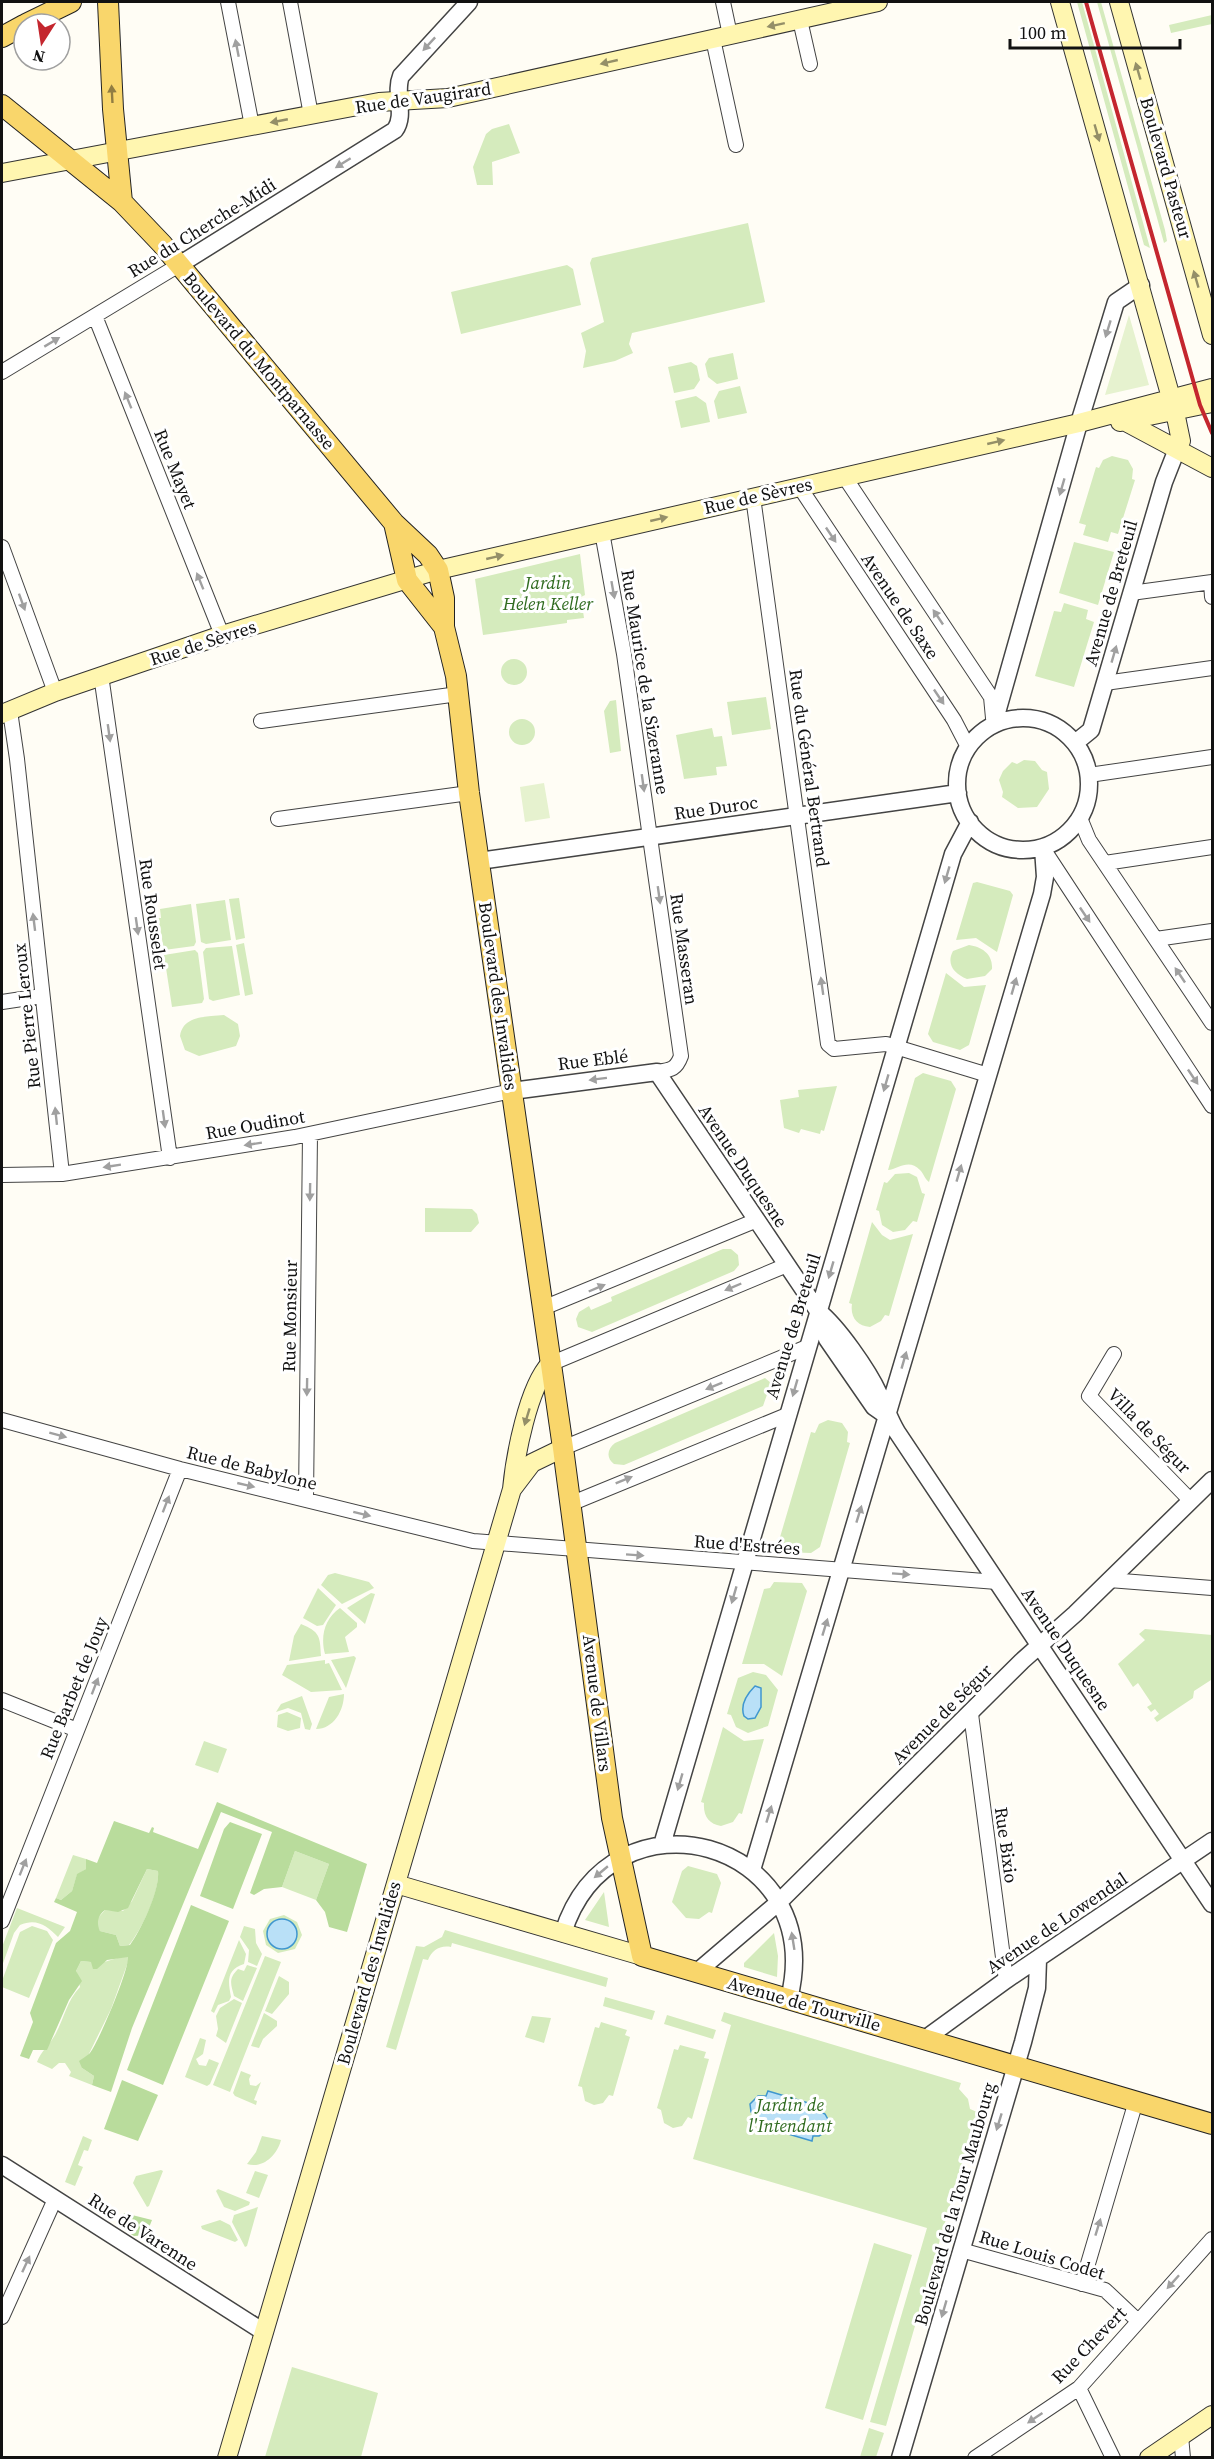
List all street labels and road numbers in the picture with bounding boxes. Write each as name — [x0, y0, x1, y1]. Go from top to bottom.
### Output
street label: Rue de Vaugirard — [353, 76, 493, 119]
street label: Boulevard Pasteur — [1134, 94, 1199, 242]
street label: Rue du Cherche-Midi — [123, 172, 280, 283]
street label: Boulevard du Montparnasse — [178, 267, 341, 455]
street label: Rue Mayet — [148, 425, 203, 513]
street label: Rue de Sèvres — [701, 471, 815, 520]
street label: Avenue de Breteuil — [1078, 517, 1143, 669]
street label: Avenue de Saxe — [856, 548, 945, 664]
street label: Rue Maurice de la Sizeranne — [615, 568, 676, 796]
street label: Rue de Sèvres — [146, 614, 259, 671]
street label: Rue du Général Bertrand — [783, 667, 836, 868]
street label: Rue Duroc — [672, 789, 760, 826]
street label: Rue Rousselet — [133, 857, 174, 971]
street label: Rue Masseran — [664, 892, 705, 1006]
street label: Boulevard des Invalides — [473, 900, 524, 1092]
street label: Rue Pierre Leroux — [6, 942, 47, 1090]
street label: Rue Eblé — [556, 1043, 630, 1076]
street label: Avenue Duquesne — [693, 1099, 794, 1232]
street label: Rue Oudinot — [203, 1103, 307, 1146]
street label: Avenue de Breteuil — [758, 1250, 827, 1402]
street label: Rue Monsieur — [276, 1259, 303, 1372]
street label: Villa de Ségur — [1102, 1382, 1197, 1479]
street label: Rue de Babylone — [184, 1439, 320, 1496]
street label: Rue d'Estrées — [693, 1528, 801, 1561]
street label: Avenue Duquesne — [1016, 1582, 1117, 1715]
street label: Rue Barbet de Jouy — [34, 1612, 114, 1763]
street label: Avenue de Villars — [577, 1633, 618, 1773]
street label: Avenue de Ségur — [886, 1658, 998, 1769]
street label: Rue Bixio — [989, 1805, 1024, 1885]
street label: Avenue de Lowendal — [981, 1866, 1132, 1979]
street label: Boulevard des Invalides — [330, 1878, 407, 2068]
street label: Avenue de Tourville — [725, 1970, 884, 2037]
street label: Boulevard de la Tour Maubourg — [908, 2079, 1001, 2328]
street label: Rue de Varenne — [84, 2187, 203, 2276]
street label: Rue Louis Codet — [976, 2224, 1108, 2286]
street label: Rue Chevert — [1046, 2301, 1132, 2389]

